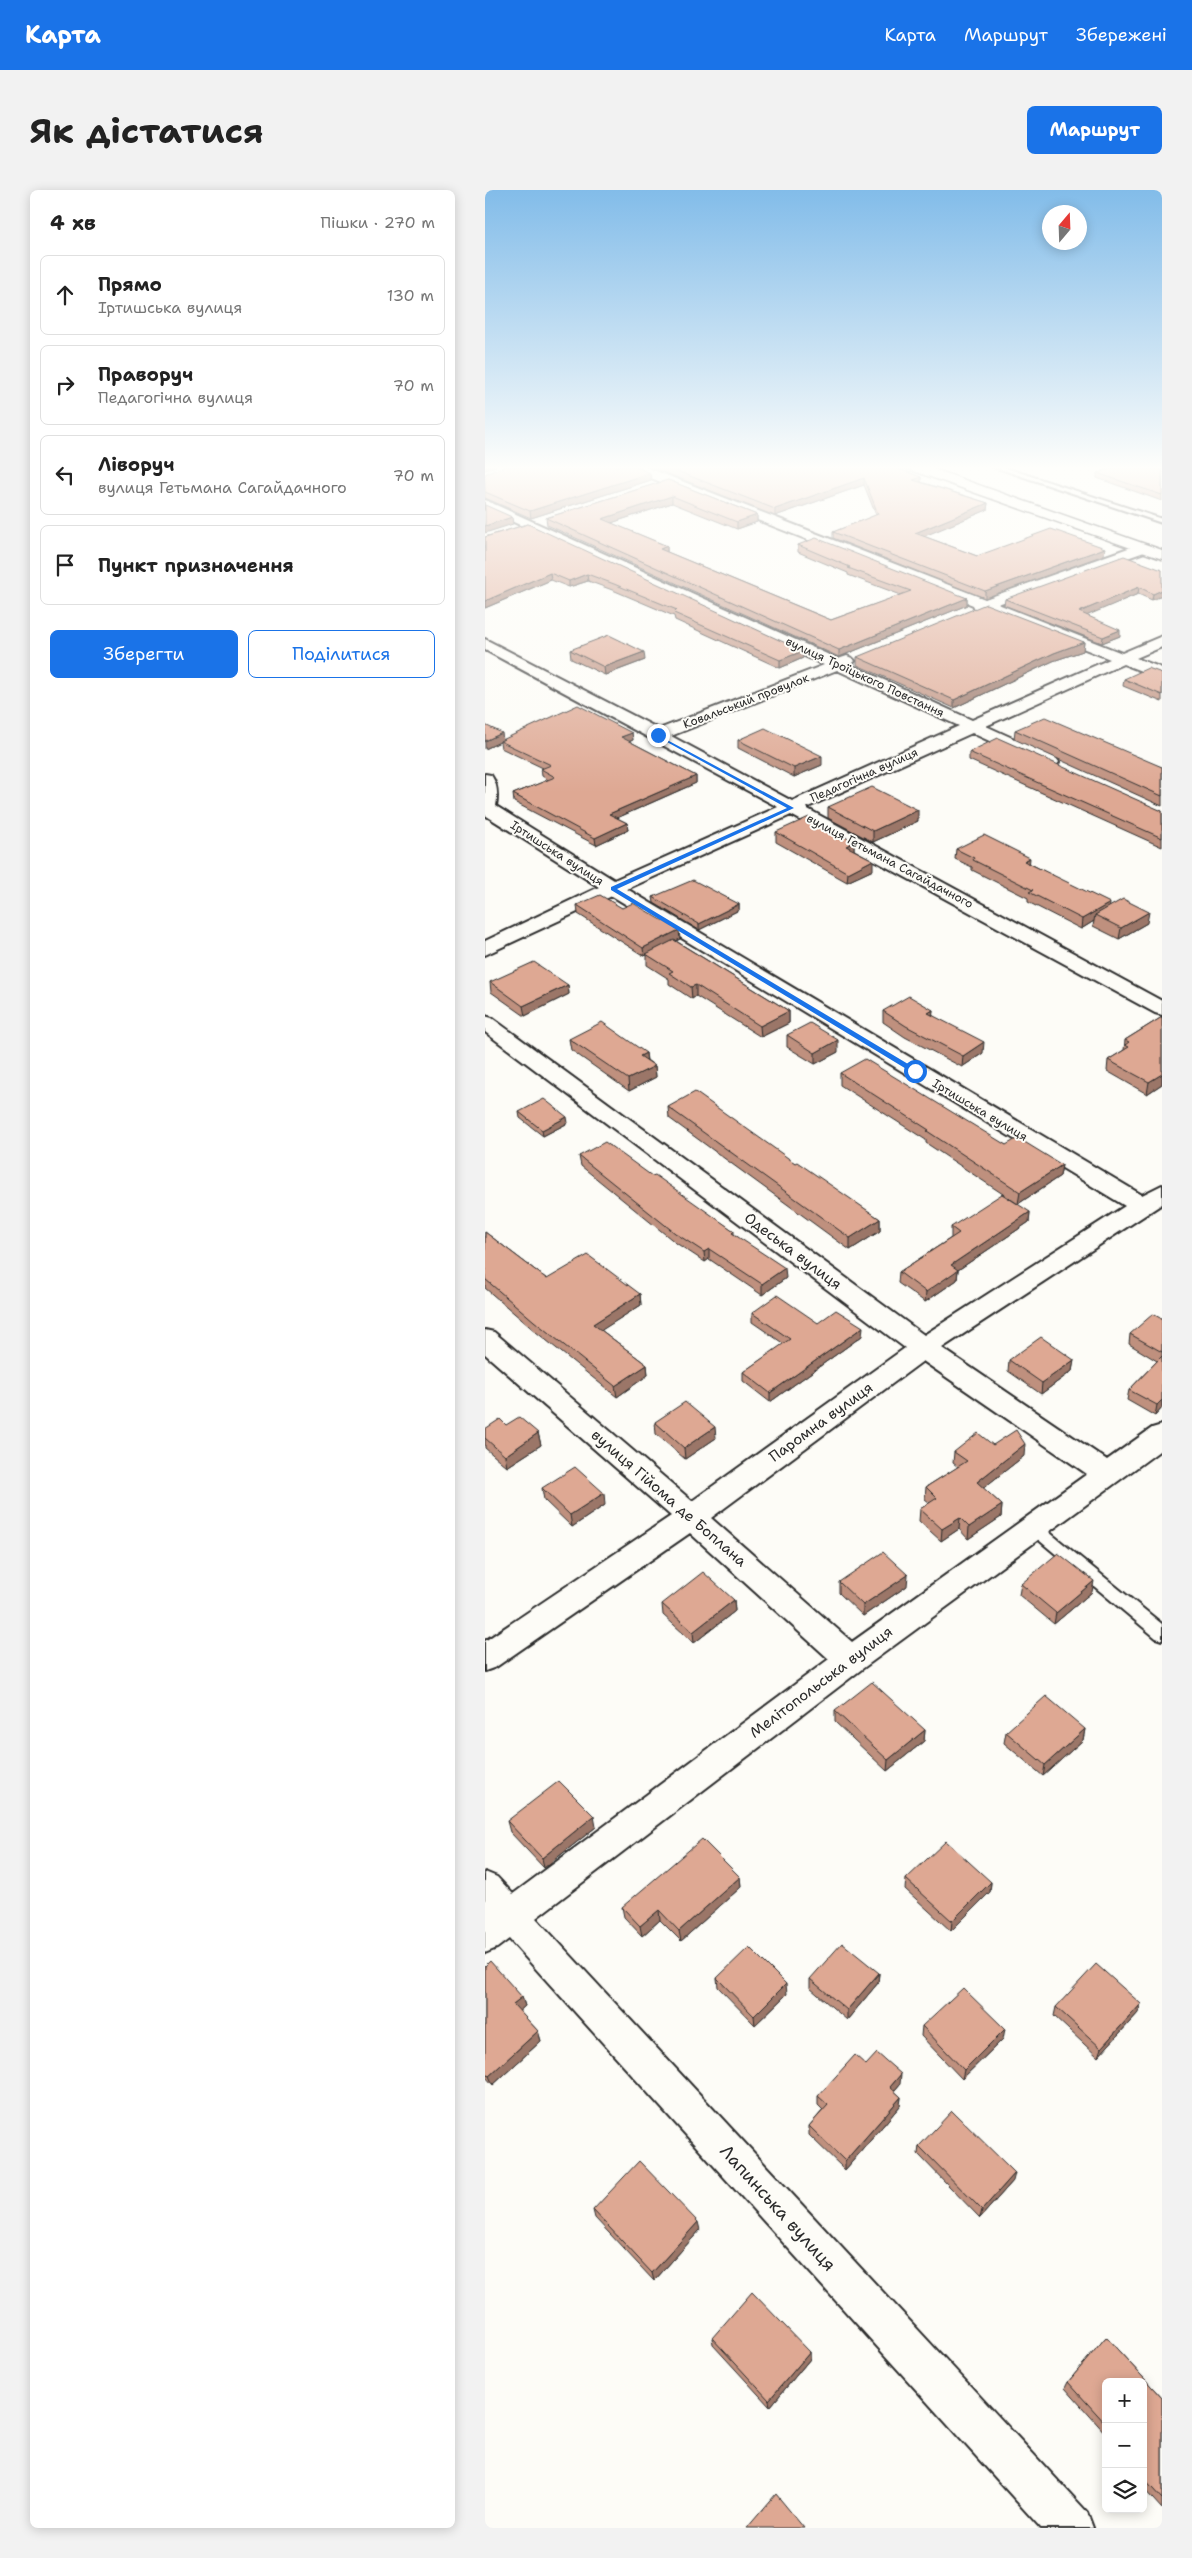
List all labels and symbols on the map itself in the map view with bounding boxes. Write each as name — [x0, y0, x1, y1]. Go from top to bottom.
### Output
north arrow — [1042, 205, 1087, 250]
street label: вулиця Троїцького Повстання — [783, 633, 947, 721]
street label: Ковальський провулок — [681, 669, 812, 732]
route end — [647, 724, 670, 747]
street label: Педагогічна вулиця — [808, 744, 920, 806]
street label: вулиця Гетьмана Сагайдачного — [804, 810, 976, 912]
street label: Іртишська вулиця — [507, 817, 607, 889]
route start — [904, 1060, 927, 1083]
street label: Іртишська вулиця — [929, 1075, 1031, 1145]
street label: Одеська вулиця — [740, 1208, 846, 1294]
street label: Паромна вулиця — [765, 1378, 877, 1466]
street label: вулиця Гійома де Боплана — [587, 1425, 751, 1572]
street label: Мелітопольська вулиця — [745, 1622, 897, 1742]
street label: Лапинська вулиця — [715, 2140, 841, 2276]

